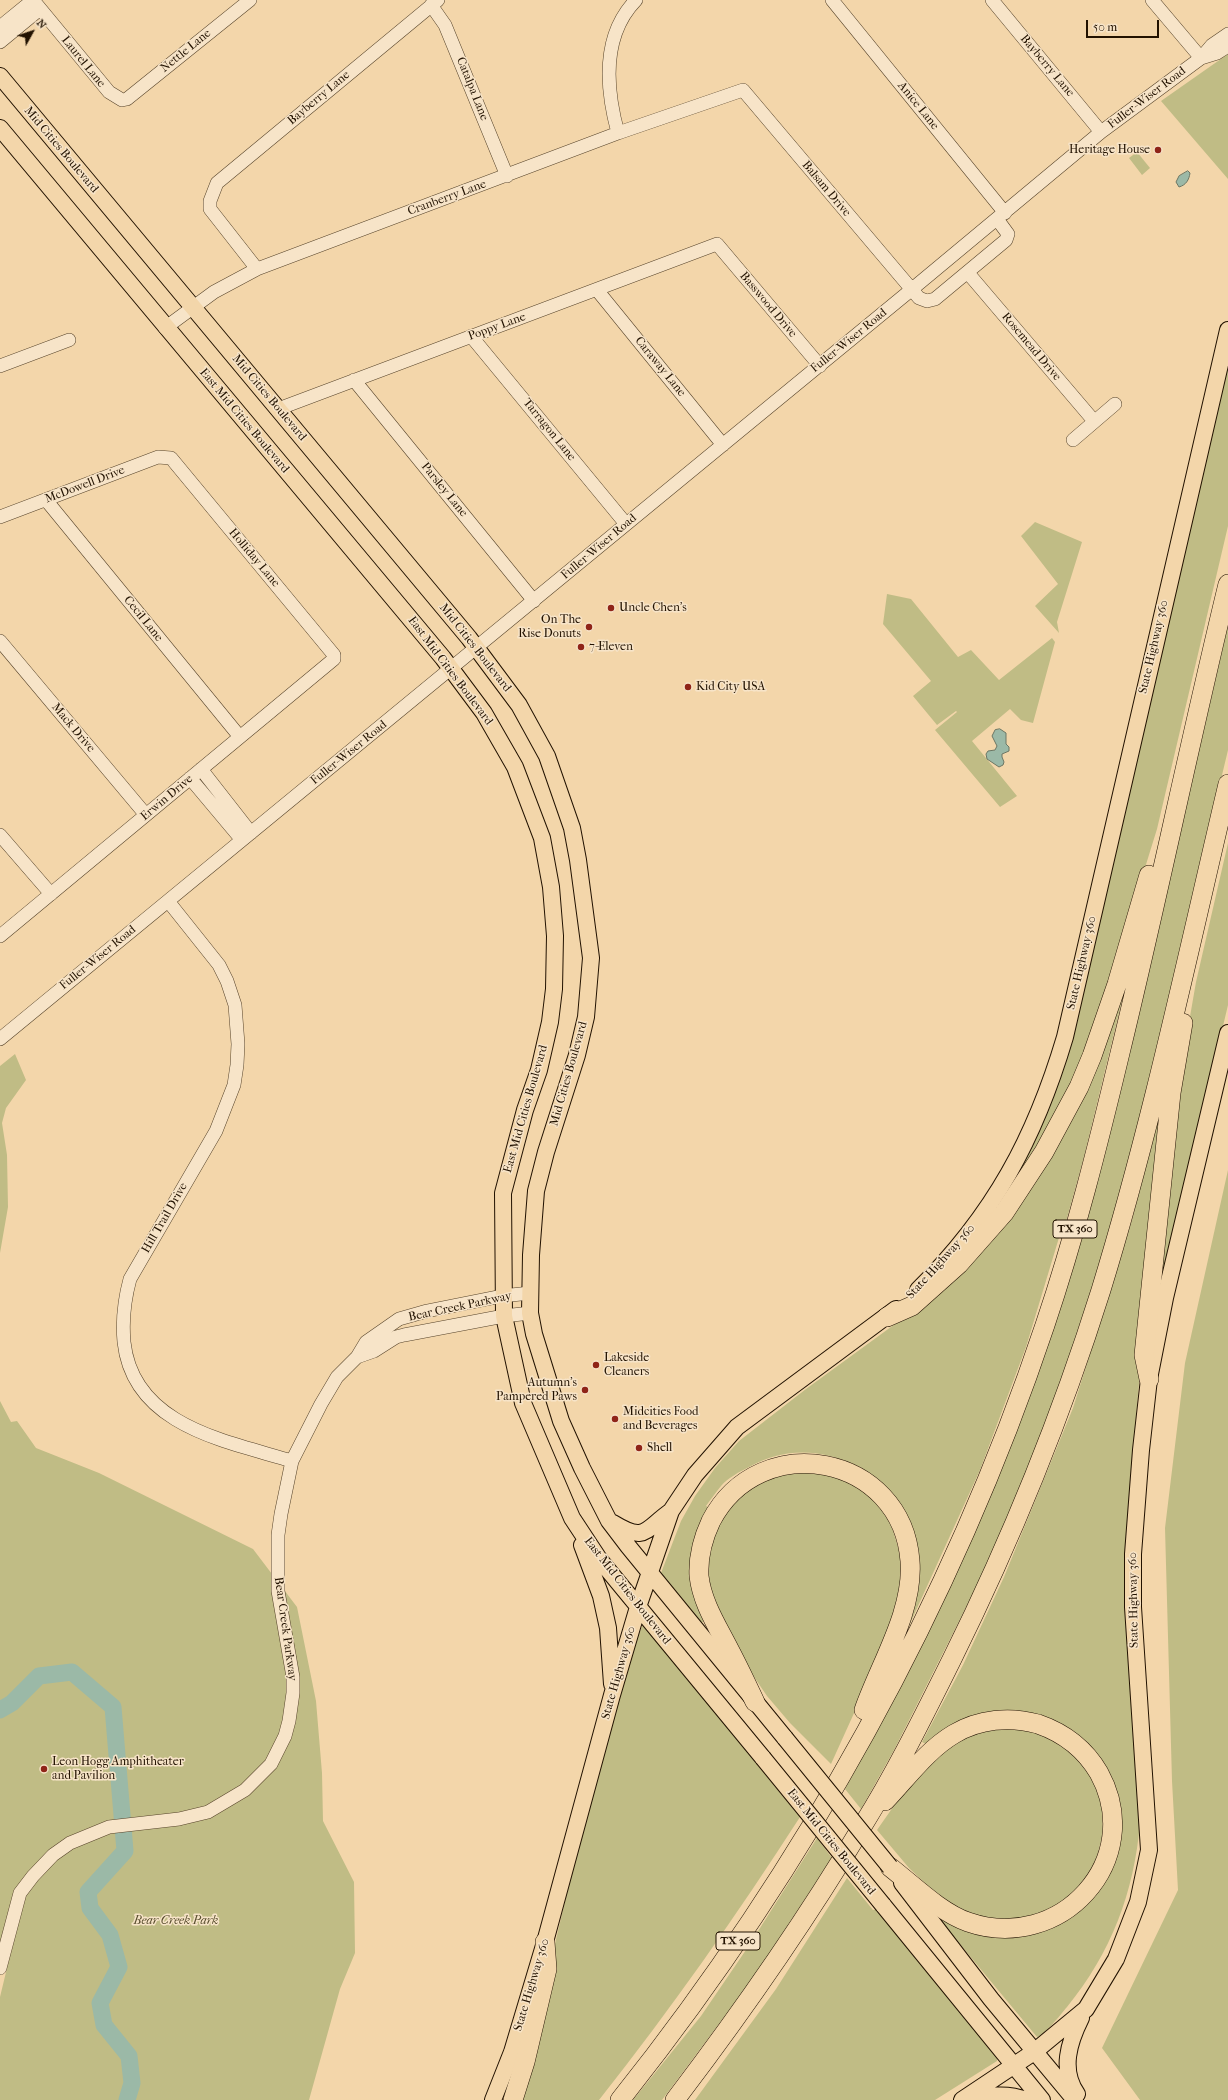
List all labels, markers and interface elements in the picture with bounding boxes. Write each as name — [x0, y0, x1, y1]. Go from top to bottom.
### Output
north arrow — [12, 12, 52, 52]
scale bar — [1088, 12, 1161, 38]
text: N — [34, 17, 49, 31]
text: 50 m — [1093, 20, 1117, 34]
street label: Nettle Lane — [158, 26, 214, 76]
street label: Bayberry Lane — [1017, 32, 1077, 100]
street label: Laurel Lane — [58, 33, 108, 91]
street label: Catalpa Lane — [453, 55, 491, 123]
street label: Fuller-Wiser Road — [1105, 64, 1189, 132]
street label: Bayberry Lane — [285, 68, 353, 128]
street label: Anice Lane — [894, 79, 942, 133]
street label: Mid Cities Boulevard — [21, 104, 101, 196]
place label: Heritage House — [1069, 143, 1150, 157]
marker: Heritage House — [1153, 145, 1163, 155]
street label: Balsam Drive — [798, 158, 854, 220]
street label: Cranberry Lane — [406, 177, 488, 219]
street label: Basswood Drive — [736, 269, 800, 341]
street label: Fuller-Wiser Road — [808, 306, 890, 376]
street label: Poppy Lane — [466, 310, 528, 344]
street label: Rosemead Drive — [998, 310, 1064, 384]
street label: Caraway Lane — [631, 334, 689, 400]
street label: Mid Cities Boulevard — [229, 352, 309, 444]
street label: East Mid Cities Boulevard — [196, 366, 292, 476]
street label: Tarragon Lane — [520, 396, 578, 464]
street label: Parsley Lane — [418, 460, 470, 520]
street label: McDowell Drive — [43, 463, 127, 507]
street label: Fuller-Wiser Road — [558, 511, 640, 583]
street label: Holliday Lane — [225, 526, 283, 590]
street label: Cecil Lane — [120, 593, 166, 645]
street label: State Highway 360 — [1136, 599, 1172, 695]
street label: Mid Cities Boulevard — [436, 601, 514, 695]
place label: Uncle Chen's — [619, 601, 687, 615]
marker: Uncle Chen's — [606, 603, 616, 613]
place label: On The Rise Donuts — [518, 613, 581, 641]
street label: East Mid Cities Boulevard — [404, 614, 496, 728]
marker: On The Rise Donuts — [584, 622, 594, 632]
place label: 7-Eleven — [589, 640, 633, 654]
marker: 7-Eleven — [576, 642, 586, 652]
place label: Kid City USA — [696, 680, 765, 694]
marker: Kid City USA — [683, 682, 693, 692]
street label: Mack Drive — [48, 700, 98, 756]
street label: Fuller-Wiser Road — [308, 718, 390, 788]
street label: Erwin Drive — [138, 772, 196, 824]
street label: State Highway 360 — [1064, 915, 1100, 1011]
street label: Fuller-Wiser Road — [57, 923, 139, 993]
street label: Mid Cities Boulevard — [547, 1020, 591, 1128]
street label: East Mid Cities Boulevard — [501, 1043, 551, 1175]
street label: Hill Trail Drive — [139, 1180, 191, 1256]
road number: TX 360 — [1053, 1220, 1097, 1238]
street label: State Highway 360 — [904, 1222, 978, 1302]
street label: Bear Creek Parkway — [407, 1289, 513, 1325]
place label: Lakeside Cleaners — [604, 1351, 649, 1379]
marker: Lakeside Cleaners — [591, 1360, 601, 1370]
place label: Autumn's Pampered Paws — [496, 1376, 577, 1404]
marker: Autumn's Pampered Paws — [580, 1385, 590, 1395]
place label: Midcities Food and Beverages — [623, 1405, 699, 1433]
marker: Midcities Food and Beverages — [610, 1414, 620, 1424]
place label: Shell — [647, 1441, 672, 1455]
marker: Shell — [634, 1443, 644, 1453]
street label: East Mid Cities Boulevard — [581, 1534, 673, 1648]
street label: State Highway 360 — [1126, 1552, 1142, 1648]
street label: Bear Creek Parkway — [271, 1576, 299, 1682]
street label: State Highway 360 — [599, 1625, 639, 1721]
place label: Leon Hogg Amphitheater and Pavilion — [52, 1755, 184, 1783]
marker: Leon Hogg Amphitheater and Pavilion — [39, 1764, 49, 1774]
street label: East Mid Cities Boulevard — [784, 1786, 878, 1898]
park label: Bear Creek Park — [134, 1914, 218, 1928]
road number: TX 360 — [716, 1932, 760, 1950]
street label: State Highway 360 — [511, 1937, 553, 2033]

